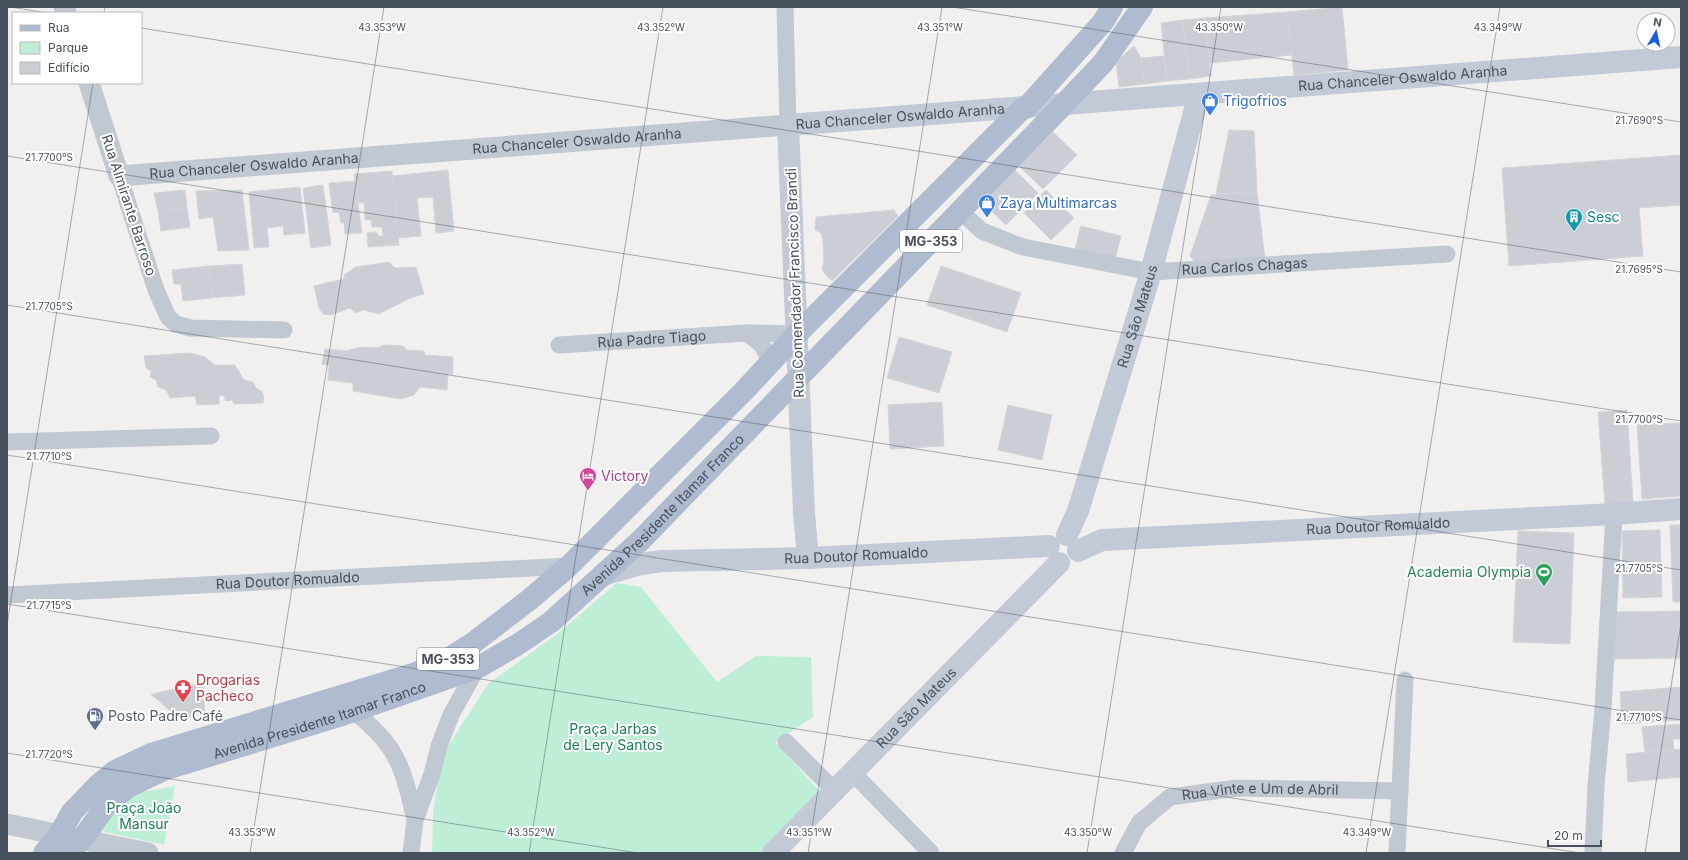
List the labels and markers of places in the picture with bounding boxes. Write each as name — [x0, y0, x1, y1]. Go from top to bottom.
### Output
shop icon: Trigofrios — [1200, 91, 1220, 116]
place label: Trigofrios — [1223, 92, 1287, 109]
shop icon: Zaya Multimarcas — [977, 193, 997, 218]
place label: Zaya Multimarcas — [1000, 194, 1117, 211]
building icon: Sesc — [1564, 207, 1584, 232]
place label: Sesc — [1587, 208, 1620, 225]
hotel icon: Victory — [578, 466, 598, 491]
place label: Victory — [601, 467, 648, 484]
sports icon: Academia Olympia — [1534, 562, 1554, 587]
place label: Academia Olympia — [1407, 563, 1531, 580]
place label: Drogarias Pacheco — [196, 671, 260, 704]
pharmacy icon: Drogarias Pacheco — [173, 678, 193, 703]
fuel station icon: Posto Padre Café — [85, 706, 105, 731]
place label: Posto Padre Café — [108, 707, 223, 724]

